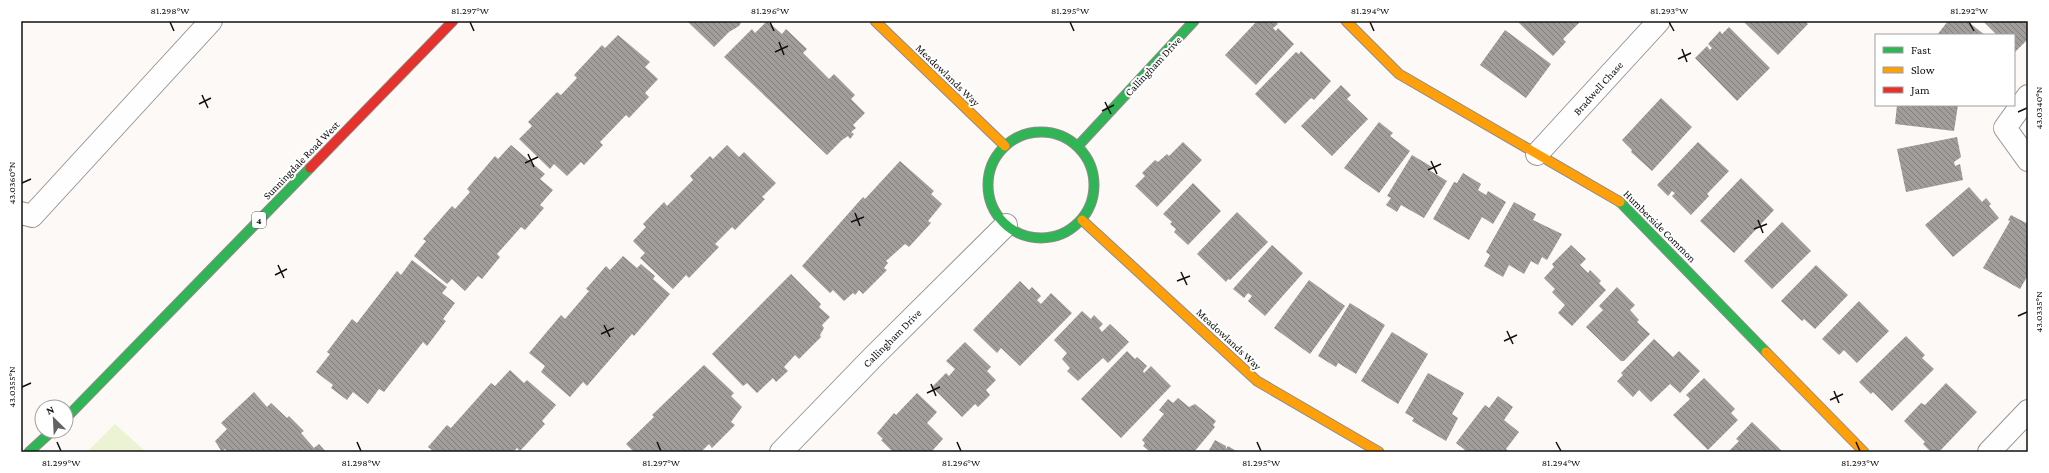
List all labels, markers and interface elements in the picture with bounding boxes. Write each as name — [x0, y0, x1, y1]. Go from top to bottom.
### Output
text: 81.298°W — [151, 5, 190, 16]
text: 81.297°W — [451, 5, 490, 16]
text: 81.296°W — [751, 5, 790, 16]
text: 81.295°W — [1051, 5, 1090, 16]
text: 81.294°W — [1351, 5, 1390, 16]
text: 81.293°W — [1650, 5, 1689, 16]
text: 81.292°W — [1950, 5, 1989, 16]
street label: Callingham Drive — [1122, 34, 1185, 99]
legend — [1875, 34, 2015, 106]
street label: Meadowlands Way — [913, 41, 983, 110]
text: Fast — [1911, 43, 1932, 57]
street label: Bradwell Chase — [1571, 59, 1625, 117]
text: Slow — [1911, 63, 1935, 77]
text: Jam — [1910, 83, 1930, 97]
text: 43.0340°N — [2033, 86, 2044, 129]
street label: Sunningdale Road West — [260, 118, 343, 202]
text: 43.0360°N — [6, 161, 17, 204]
street label: Humberside Common — [1621, 187, 1699, 265]
road number: 4 — [252, 212, 266, 228]
text: 43.0335°N — [2033, 291, 2044, 333]
street label: Callingham Drive — [860, 306, 924, 370]
street label: Meadowlands Way — [1193, 306, 1265, 373]
text: 43.0355°N — [6, 366, 17, 408]
north arrow — [34, 399, 74, 439]
text: N — [44, 403, 56, 417]
text: 81.299°W — [42, 457, 81, 468]
text: 81.298°W — [342, 457, 381, 468]
text: 81.297°W — [642, 457, 681, 468]
text: 81.296°W — [942, 457, 981, 468]
text: 81.295°W — [1242, 457, 1281, 468]
text: 81.294°W — [1542, 457, 1581, 468]
text: 81.293°W — [1841, 457, 1880, 468]

